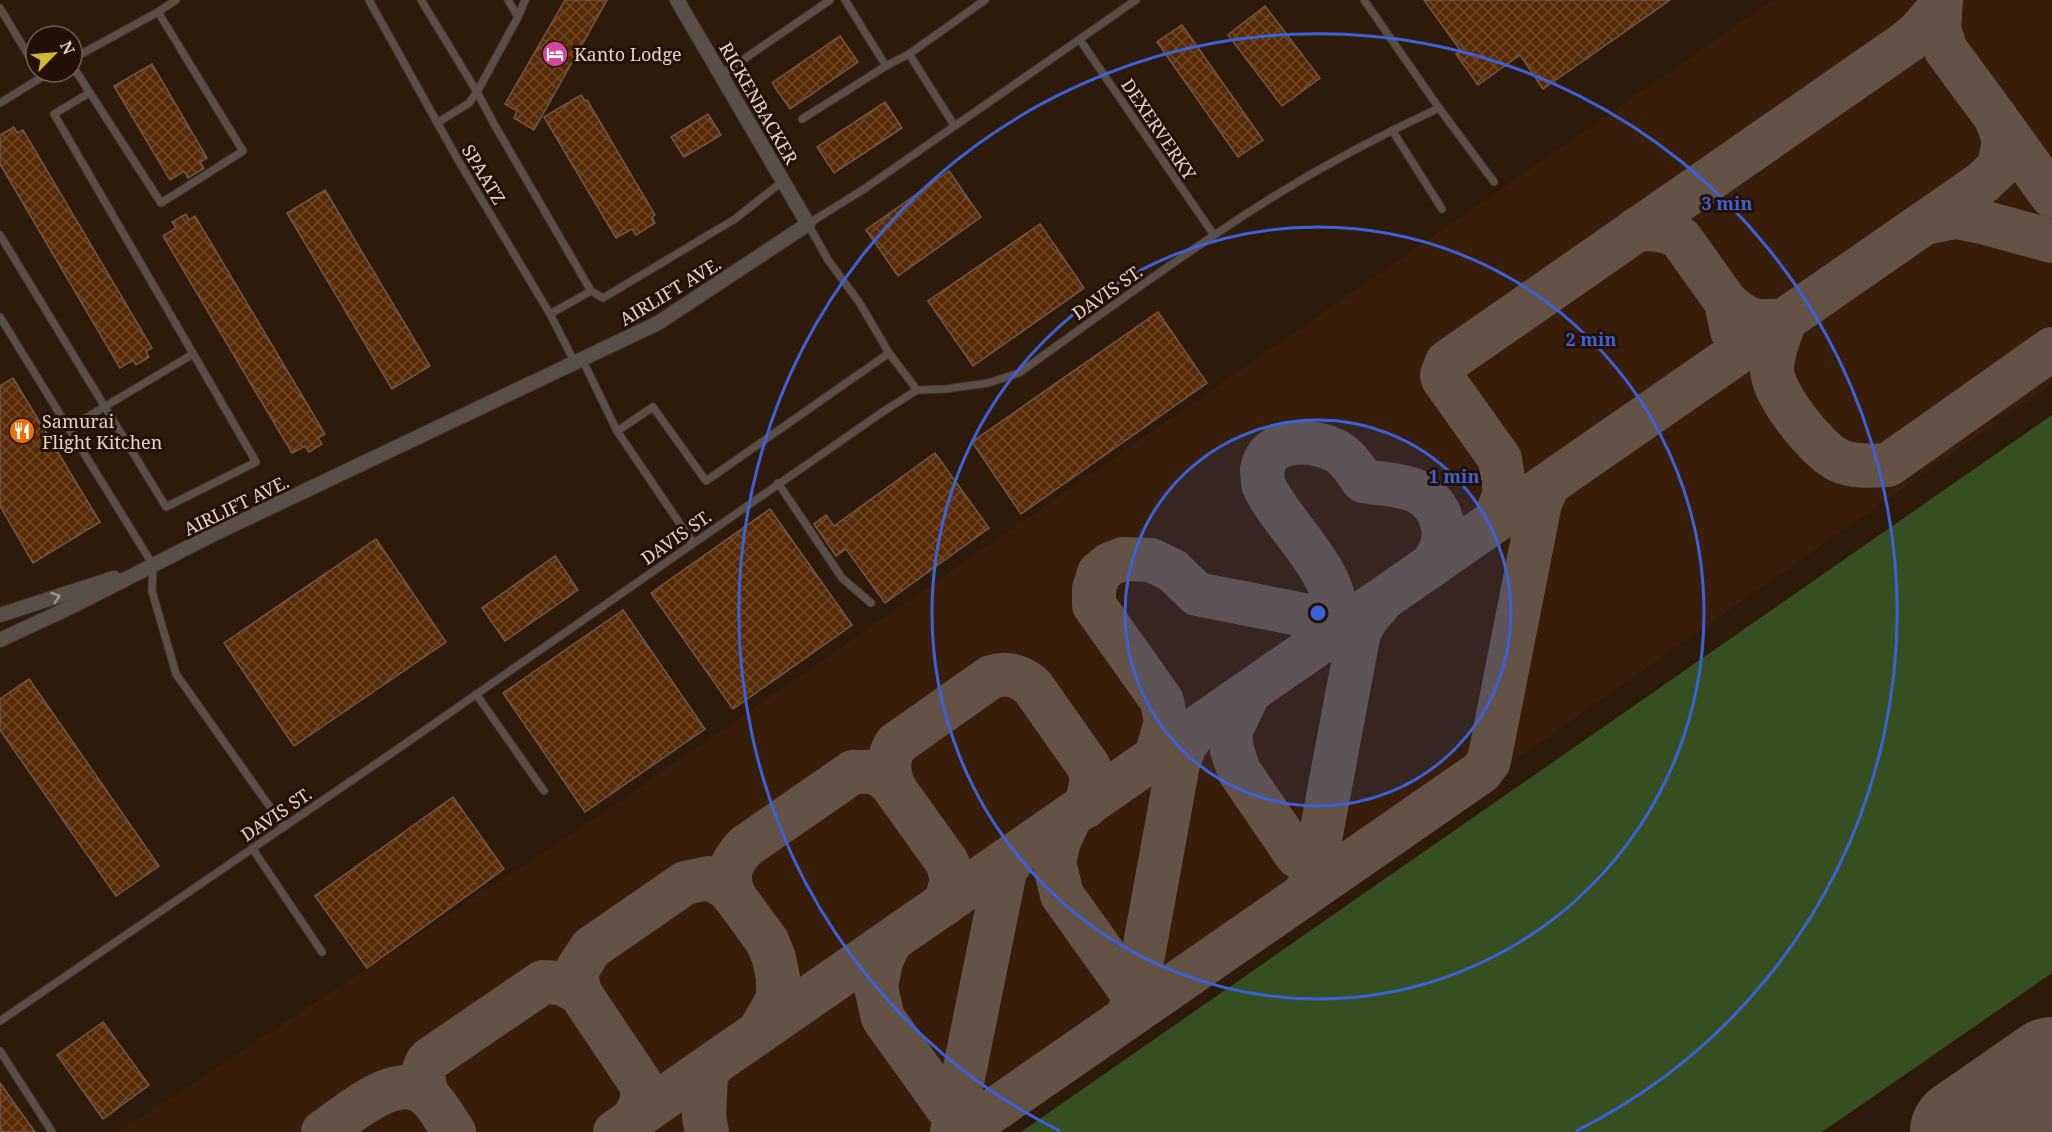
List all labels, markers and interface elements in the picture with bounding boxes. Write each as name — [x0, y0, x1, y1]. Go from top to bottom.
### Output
north arrow — [24, 24, 84, 84]
text: N — [55, 37, 80, 58]
street label: RICKENBACKER — [714, 37, 804, 169]
hotel icon: Kanto Lodge — [540, 39, 570, 69]
place label: Kanto Lodge — [574, 42, 682, 66]
street label: DEXERVERKY — [1116, 74, 1202, 185]
street label: SPAATZ — [457, 140, 511, 208]
text: 3 min — [1702, 191, 1752, 215]
street label: AIRLIFT AVE. — [615, 251, 725, 331]
street label: DAVIS ST. — [1067, 259, 1147, 325]
text: 2 min — [1566, 327, 1616, 351]
place label: Samurai Flight Kitchen — [42, 409, 163, 454]
restaurant icon: Samurai Flight Kitchen — [7, 416, 37, 446]
text: 1 min — [1429, 464, 1479, 488]
street label: AIRLIFT AVE. — [179, 469, 293, 541]
street label: DAVIS ST. — [636, 504, 716, 570]
one-way arrow — [50, 591, 61, 604]
centre of rings — [1308, 603, 1328, 623]
street label: DAVIS ST. — [236, 782, 316, 846]

